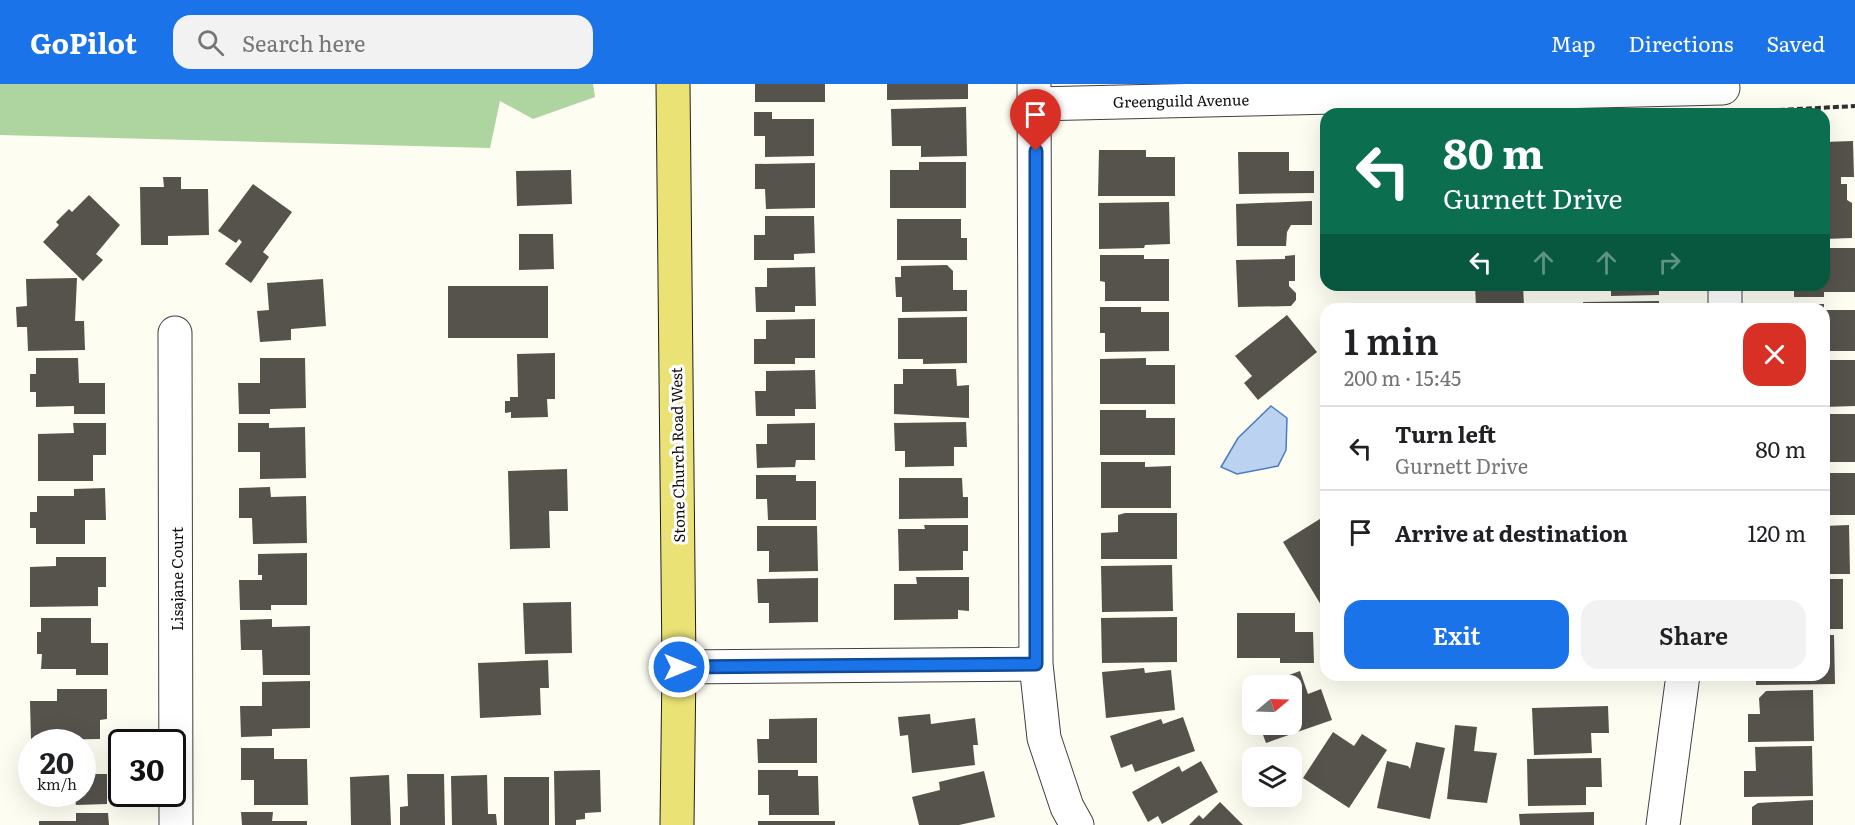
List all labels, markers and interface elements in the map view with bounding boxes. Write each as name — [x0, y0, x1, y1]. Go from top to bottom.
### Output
search box — [173, 15, 593, 69]
text: GoPilot — [30, 21, 137, 63]
icon: search — [194, 26, 227, 59]
text: Search here — [242, 26, 365, 59]
text: Map — [1551, 27, 1596, 58]
text: Directions — [1629, 27, 1734, 58]
text: Saved — [1767, 27, 1825, 58]
street label: Greenguild Avenue — [1113, 87, 1249, 113]
pin — [1010, 89, 1061, 151]
icon: arrive — [1019, 98, 1052, 131]
text: 80 m — [1443, 120, 1544, 182]
icon: left — [1344, 132, 1422, 210]
text: Gurnett Drive — [1443, 177, 1623, 217]
icon: left — [1464, 246, 1497, 279]
icon: ahead — [1527, 246, 1560, 279]
icon: ahead — [1590, 246, 1623, 279]
icon: right — [1653, 246, 1686, 279]
text: 1 min — [1344, 313, 1439, 366]
button: close — [1743, 323, 1806, 386]
text: 200 m · 15:45 — [1344, 362, 1461, 392]
street label: Stone Church Road West — [664, 367, 690, 543]
text: Turn left — [1395, 417, 1496, 450]
icon: left — [1344, 432, 1377, 465]
text: 80 m — [1755, 432, 1806, 465]
text: Gurnett Drive — [1395, 450, 1528, 480]
icon: arrive — [1344, 516, 1377, 549]
text: Arrive at destination — [1395, 516, 1628, 549]
text: 120 m — [1747, 516, 1806, 549]
street label: Lisajane Court — [165, 527, 188, 631]
button: Exit — [1344, 600, 1569, 669]
button: Share — [1581, 600, 1806, 669]
position arrow — [647, 635, 711, 699]
north arrow — [1242, 675, 1302, 735]
map controls — [1242, 675, 1302, 807]
speed limit sign: 30 — [108, 729, 186, 807]
text: 20 — [40, 739, 74, 783]
button: layers — [1242, 747, 1302, 807]
text: km/h — [37, 772, 77, 795]

